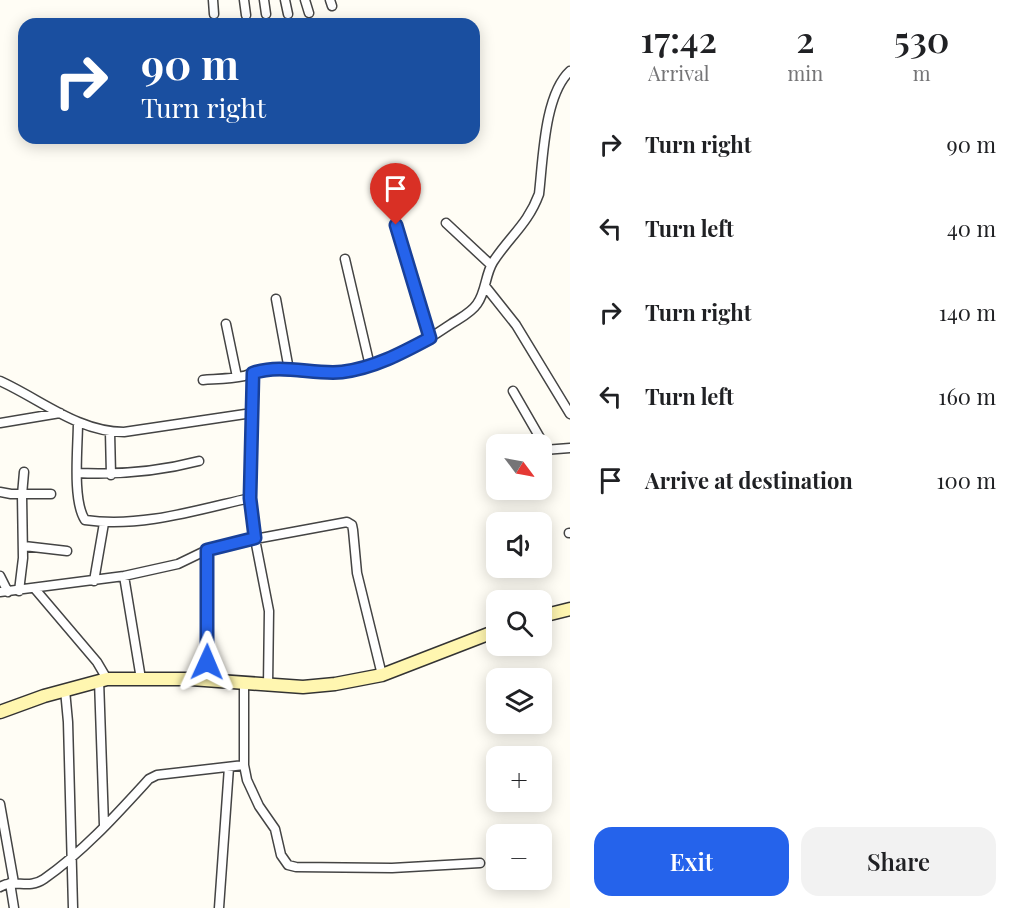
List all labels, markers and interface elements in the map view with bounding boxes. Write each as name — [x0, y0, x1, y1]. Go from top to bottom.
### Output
text: 17:42 — [641, 14, 717, 62]
text: 2 — [796, 14, 814, 62]
text: 530 — [894, 14, 949, 62]
text: 90 m — [141, 35, 239, 91]
icon: right — [42, 42, 120, 120]
text: Arrival — [648, 59, 710, 86]
text: min — [788, 59, 823, 86]
text: m — [913, 59, 930, 86]
text: Turn right — [141, 89, 266, 125]
icon: right — [594, 128, 627, 161]
text: Turn right — [645, 129, 751, 159]
text: 90 m — [947, 129, 996, 159]
pin — [370, 163, 421, 225]
icon: arrive — [379, 172, 412, 205]
icon: left — [594, 212, 627, 245]
text: Turn left — [645, 213, 734, 243]
text: 40 m — [947, 213, 996, 243]
icon: right — [594, 296, 627, 329]
text: Turn right — [645, 297, 751, 327]
text: 140 m — [939, 297, 996, 327]
icon: left — [594, 380, 627, 413]
text: Turn left — [645, 381, 734, 411]
text: 160 m — [938, 381, 996, 411]
north arrow — [486, 434, 552, 500]
map controls — [486, 434, 552, 890]
icon: arrive — [594, 464, 627, 497]
text: Arrive at destination — [645, 465, 853, 495]
text: 100 m — [936, 465, 996, 495]
button: sound — [486, 512, 552, 578]
button: search — [486, 590, 552, 656]
position arrow — [175, 630, 239, 694]
button: layers — [486, 668, 552, 734]
button: + — [486, 746, 552, 812]
button: − — [486, 824, 552, 890]
button: Exit — [594, 827, 789, 896]
button: Share — [801, 827, 996, 896]

